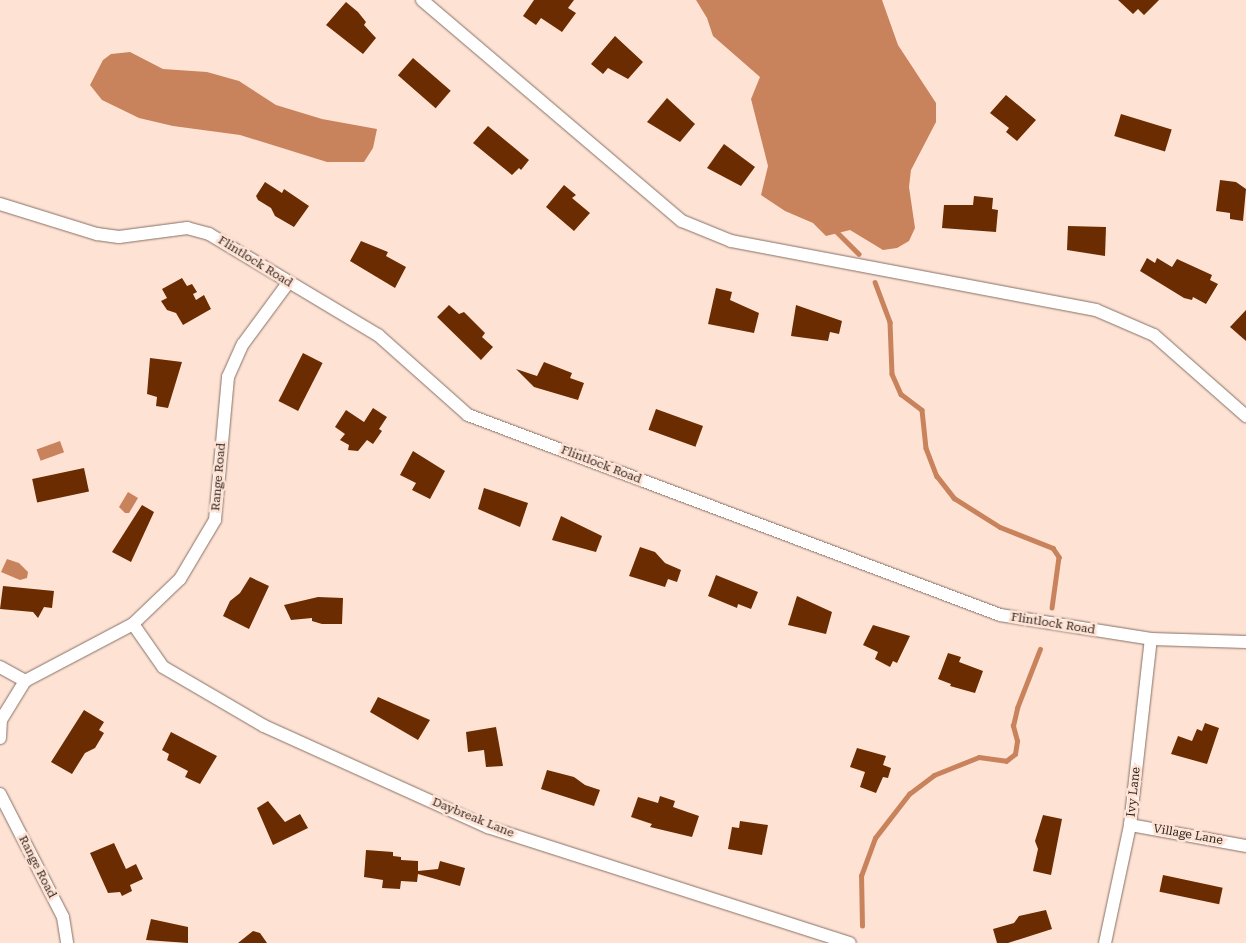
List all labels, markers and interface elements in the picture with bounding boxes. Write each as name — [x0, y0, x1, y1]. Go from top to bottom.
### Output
street label: Flintlock Road — [215, 233, 295, 291]
street label: Range Road — [209, 442, 229, 512]
street label: Flintlock Road — [559, 443, 643, 487]
street label: Flintlock Road — [1010, 610, 1096, 638]
street label: Ivy Lane — [1124, 766, 1144, 818]
street label: Daybreak Lane — [430, 795, 516, 841]
street label: Village Lane — [1152, 822, 1224, 848]
street label: Range Road — [15, 833, 59, 901]

